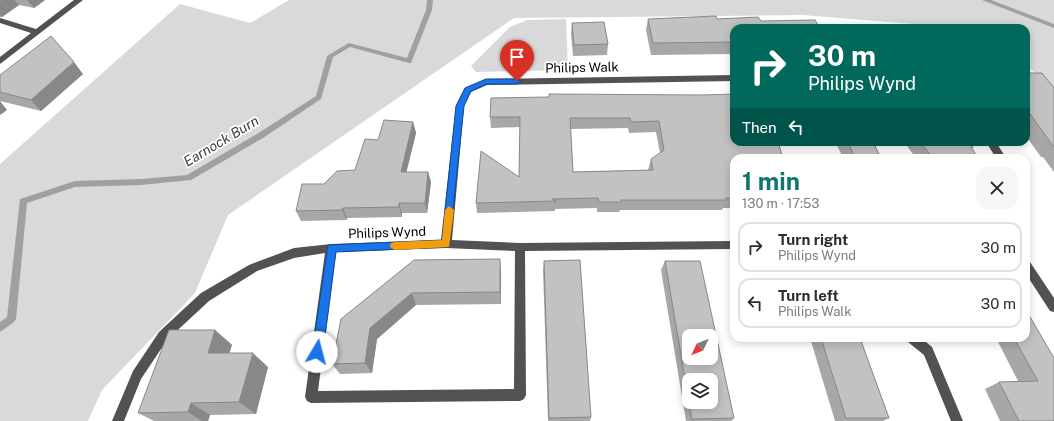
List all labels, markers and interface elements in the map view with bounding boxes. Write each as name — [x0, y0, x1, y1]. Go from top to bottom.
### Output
text: 30 m — [808, 39, 876, 72]
pin — [500, 40, 534, 81]
icon: right — [742, 40, 794, 92]
icon: arrive — [506, 46, 528, 68]
street label: Philips Walk — [545, 59, 619, 76]
text: Philips Wynd — [808, 73, 916, 94]
water label: Earnock Burn — [181, 112, 262, 170]
icon: left — [785, 116, 807, 138]
text: Then — [742, 119, 777, 136]
text: 1 min — [742, 167, 800, 195]
button: close — [976, 167, 1018, 209]
text: 130 m · 17:53 — [742, 196, 820, 211]
street label: Philips Wynd — [348, 224, 426, 241]
text: Turn right — [778, 231, 848, 248]
icon: right — [744, 236, 766, 258]
text: 30 m — [981, 239, 1016, 256]
text: Philips Wynd — [778, 248, 856, 263]
text: Turn left — [778, 287, 839, 304]
icon: left — [744, 292, 766, 314]
text: 30 m — [981, 295, 1016, 312]
text: Philips Walk — [778, 304, 852, 319]
north arrow — [682, 329, 718, 365]
map controls — [682, 329, 718, 409]
position arrow — [296, 331, 338, 373]
button: layers — [682, 373, 718, 409]

